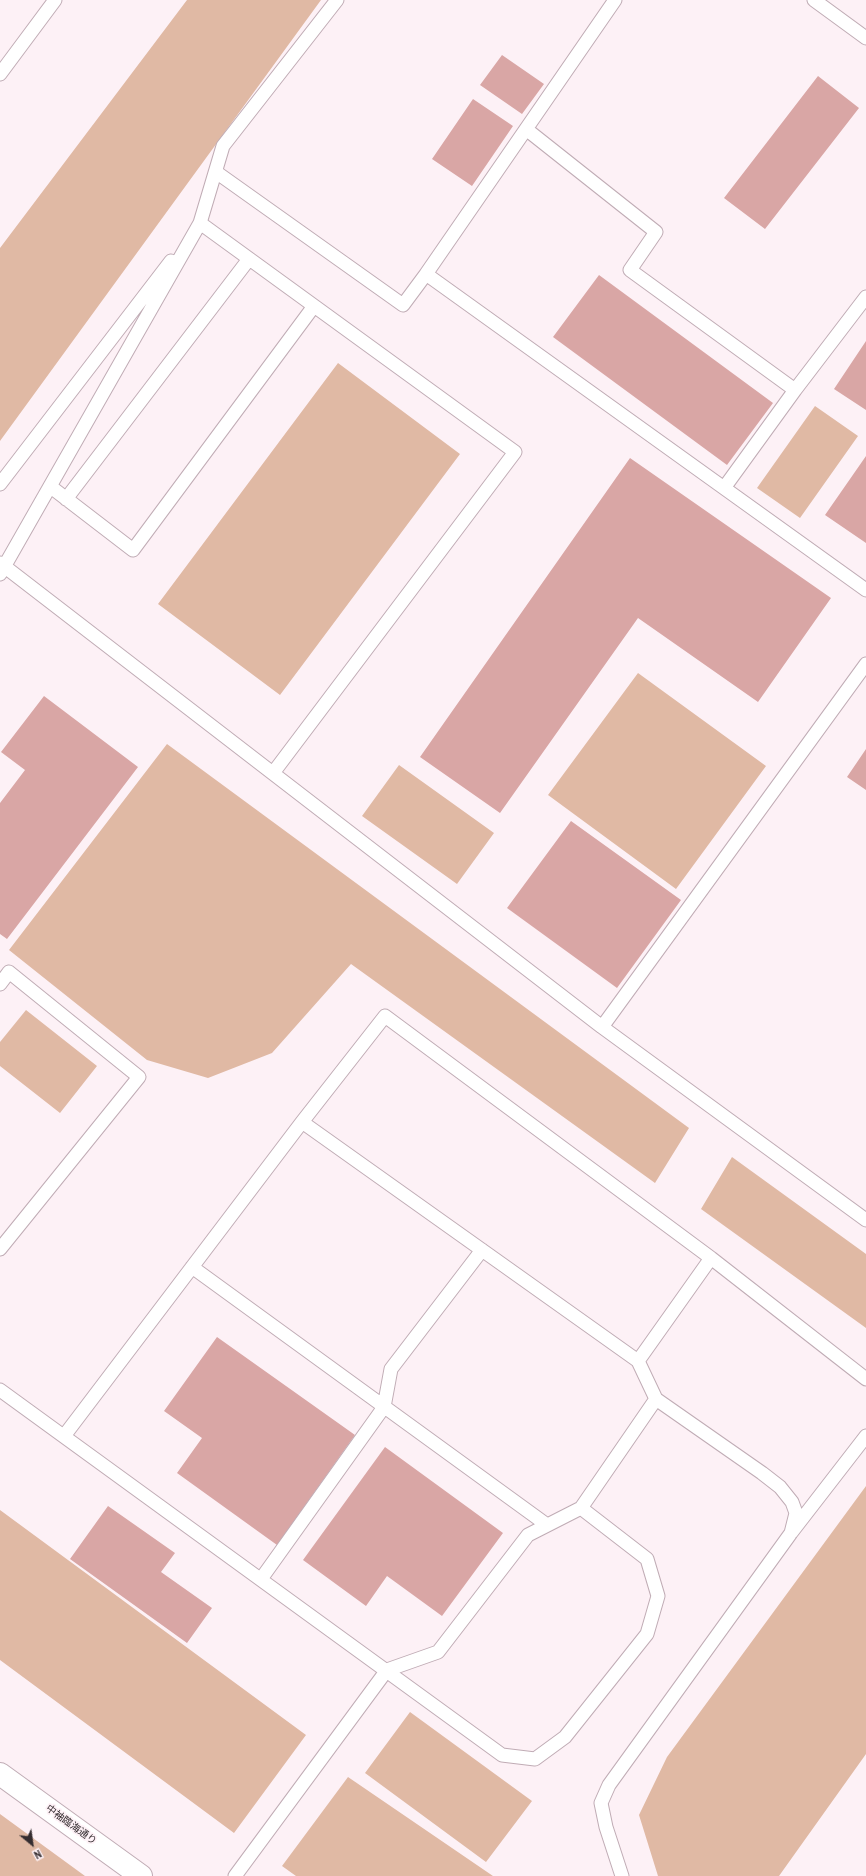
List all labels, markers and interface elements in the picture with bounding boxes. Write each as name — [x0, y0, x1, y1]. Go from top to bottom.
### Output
street label: 中袖臨海通り — [43, 1803, 99, 1847]
north arrow — [12, 1824, 52, 1864]
text: N — [32, 1847, 44, 1862]

